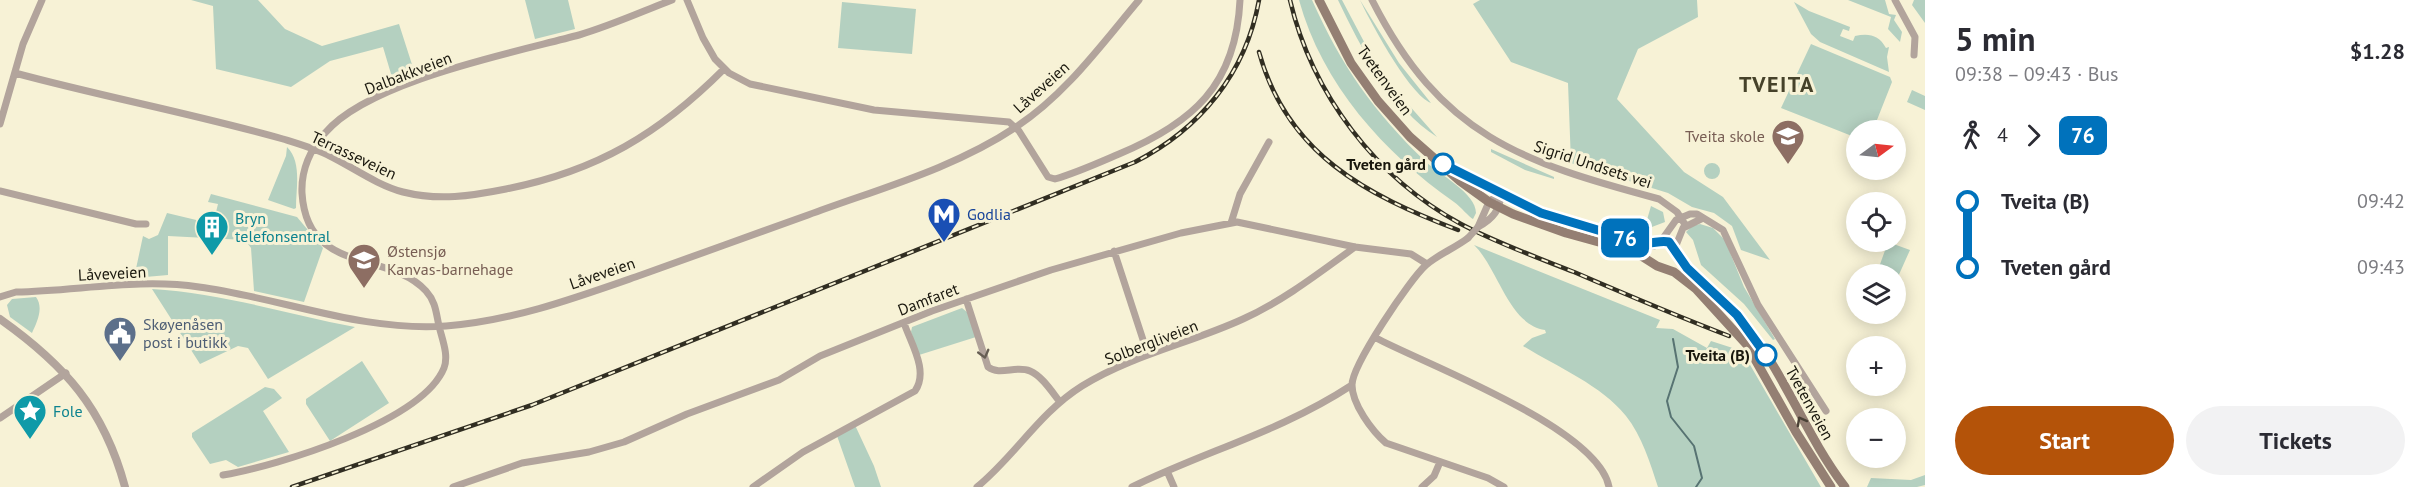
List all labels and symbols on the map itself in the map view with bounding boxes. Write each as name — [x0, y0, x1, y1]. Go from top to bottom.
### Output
street label: Tvetenveien — [1353, 41, 1417, 119]
street label: Dalbakkveien — [362, 47, 454, 99]
street label: Låveveien — [1009, 57, 1073, 117]
district label: TVEITA — [1739, 70, 1815, 98]
school or university icon: Tveita skole — [1770, 118, 1806, 165]
north arrow — [1846, 120, 1906, 180]
place label: Tveita skole — [1685, 126, 1765, 146]
street label: Terrasseveien — [308, 127, 400, 183]
street label: Sigrid Undsets vei — [1532, 136, 1654, 192]
marker: Tveten gård — [1432, 153, 1454, 175]
place label: Tveten gård — [1346, 154, 1426, 174]
metro station icon: Godlia — [926, 196, 962, 243]
place label: Godlia — [967, 204, 1011, 224]
place label: Bryn telefonsentral — [235, 208, 331, 246]
building icon: Bryn telefonsentral — [194, 209, 230, 256]
line badge: 76 — [1598, 218, 1652, 258]
place label: Østensjø Kanvas-barnehage — [387, 241, 513, 279]
school or university icon: Østensjø Kanvas-barnehage — [346, 242, 382, 289]
street label: Låveveien — [566, 252, 638, 294]
street label: Låveveien — [77, 261, 147, 285]
street label: Damfaret — [895, 278, 962, 320]
place label: Skøyenåsen post i butikk — [143, 314, 228, 352]
public building icon: Skøyenåsen post i butikk — [102, 315, 138, 362]
street label: Solbergliveien — [1102, 315, 1200, 369]
marker: Tveita (B) — [1755, 344, 1777, 366]
place label: Tveita (B) — [1686, 345, 1750, 365]
one-way arrow — [976, 349, 989, 359]
street label: Tvetenveien — [1782, 363, 1838, 443]
place icon: Fole — [12, 393, 48, 440]
place label: Fole — [53, 401, 83, 421]
one-way arrow — [1797, 416, 1809, 427]

